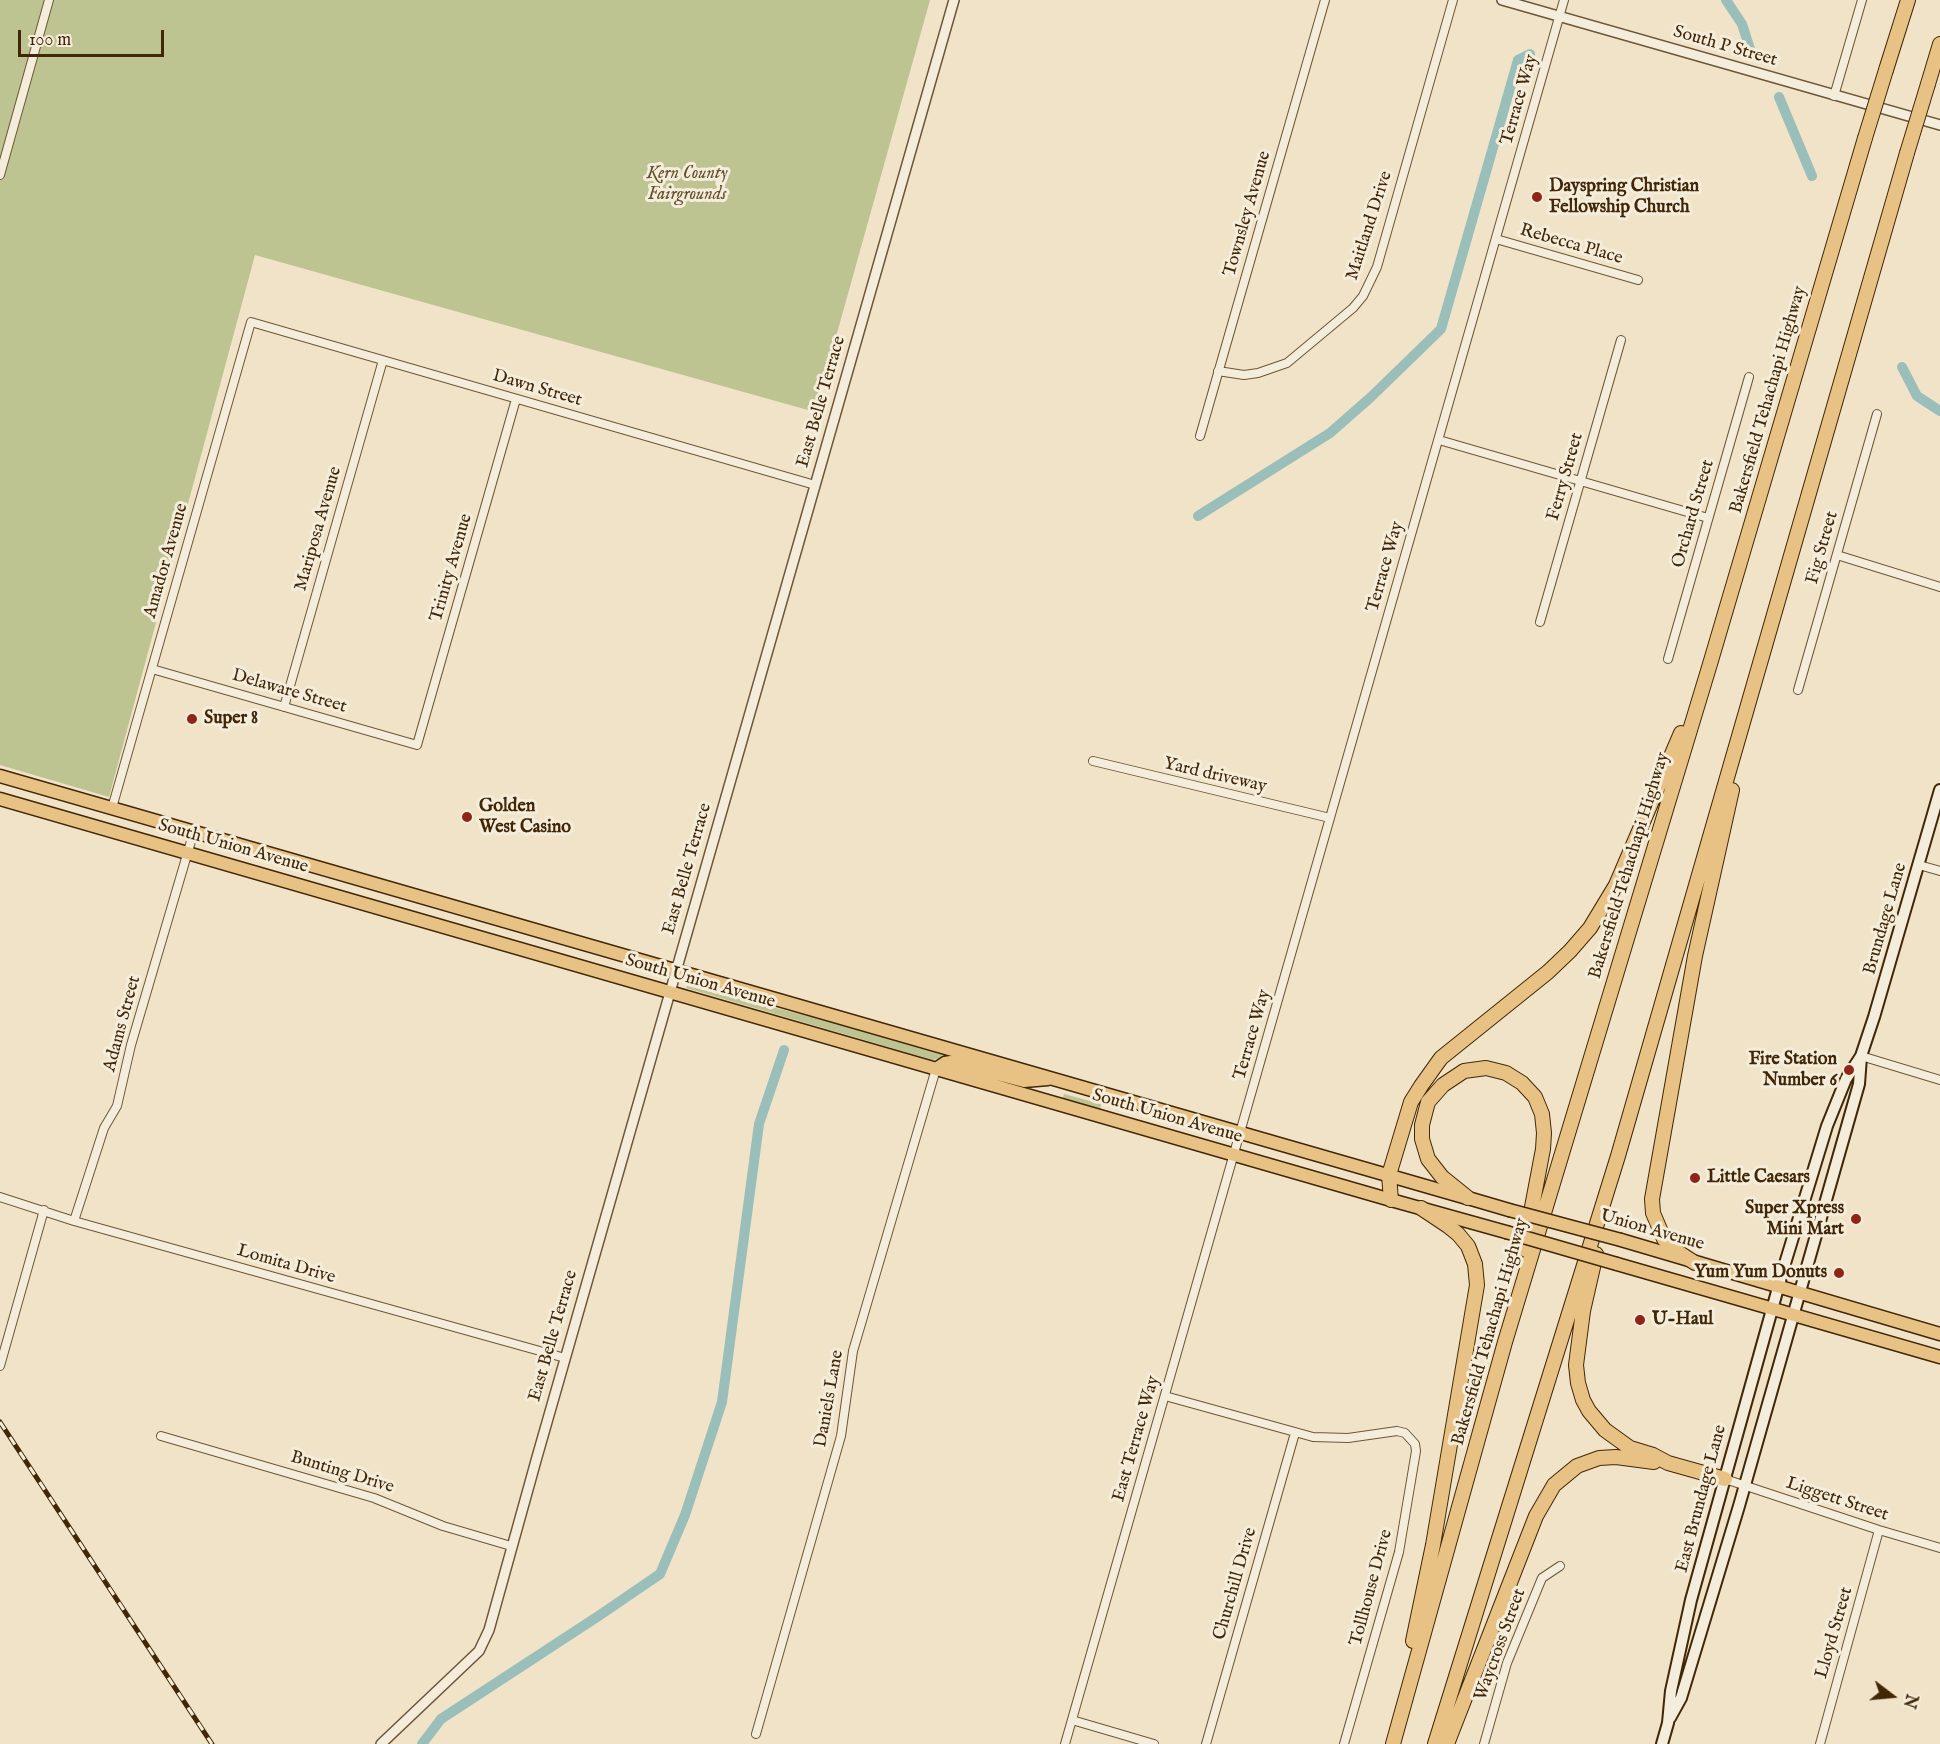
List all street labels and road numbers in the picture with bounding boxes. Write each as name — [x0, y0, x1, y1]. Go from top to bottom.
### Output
street label: South P Street — [1671, 22, 1779, 72]
street label: Terrace Way — [1497, 52, 1543, 148]
street label: Townsley Avenue — [1220, 149, 1276, 279]
street label: Maitland Drive — [1342, 169, 1398, 283]
street label: Rebecca Place — [1517, 220, 1625, 270]
street label: Bakersfield Tehachapi Highway — [1726, 284, 1812, 516]
street label: East Belle Terrace — [793, 334, 851, 470]
street label: Dawn Street — [490, 366, 584, 412]
street label: Ferry Street — [1543, 431, 1589, 523]
street label: Orchard Street — [1668, 457, 1720, 571]
street label: Mariposa Avenue — [291, 464, 347, 594]
street label: Amador Avenue — [140, 501, 194, 621]
street label: Fig Street — [1802, 509, 1844, 587]
street label: Trinity Avenue — [426, 511, 478, 625]
street label: Terrace Way — [1363, 519, 1409, 615]
street label: Delaware Street — [229, 665, 349, 719]
street label: Bakersfield Tehachapi Highway — [1585, 750, 1675, 982]
street label: Yard driveway — [1161, 754, 1269, 798]
street label: East Belle Terrace — [659, 801, 717, 937]
street label: South Union Avenue — [155, 815, 311, 879]
street label: Brundage Lane — [1860, 861, 1912, 977]
street label: South Union Avenue — [622, 950, 778, 1014]
street label: Adams Street — [100, 974, 146, 1074]
street label: Terrace Way — [1230, 987, 1276, 1083]
street label: South Union Avenue — [1089, 1085, 1245, 1149]
street label: Union Avenue — [1597, 1206, 1707, 1256]
street label: Bakersfield Tehachapi Highway — [1448, 1216, 1534, 1448]
street label: Lomita Drive — [234, 1241, 338, 1289]
street label: East Belle Terrace — [525, 1268, 583, 1404]
street label: Daniels Lane — [811, 1349, 849, 1449]
street label: East Terrace Way — [1109, 1374, 1165, 1504]
street label: East Brundage Lane — [1672, 1423, 1732, 1575]
street label: Bunting Drive — [288, 1447, 396, 1499]
street label: Liggett Street — [1783, 1473, 1891, 1527]
street label: Churchill Drive — [1210, 1525, 1262, 1643]
street label: Tollhouse Drive — [1346, 1527, 1398, 1649]
street label: Lloyd Street — [1812, 1585, 1858, 1681]
street label: Waycross Street — [1471, 1586, 1531, 1704]

